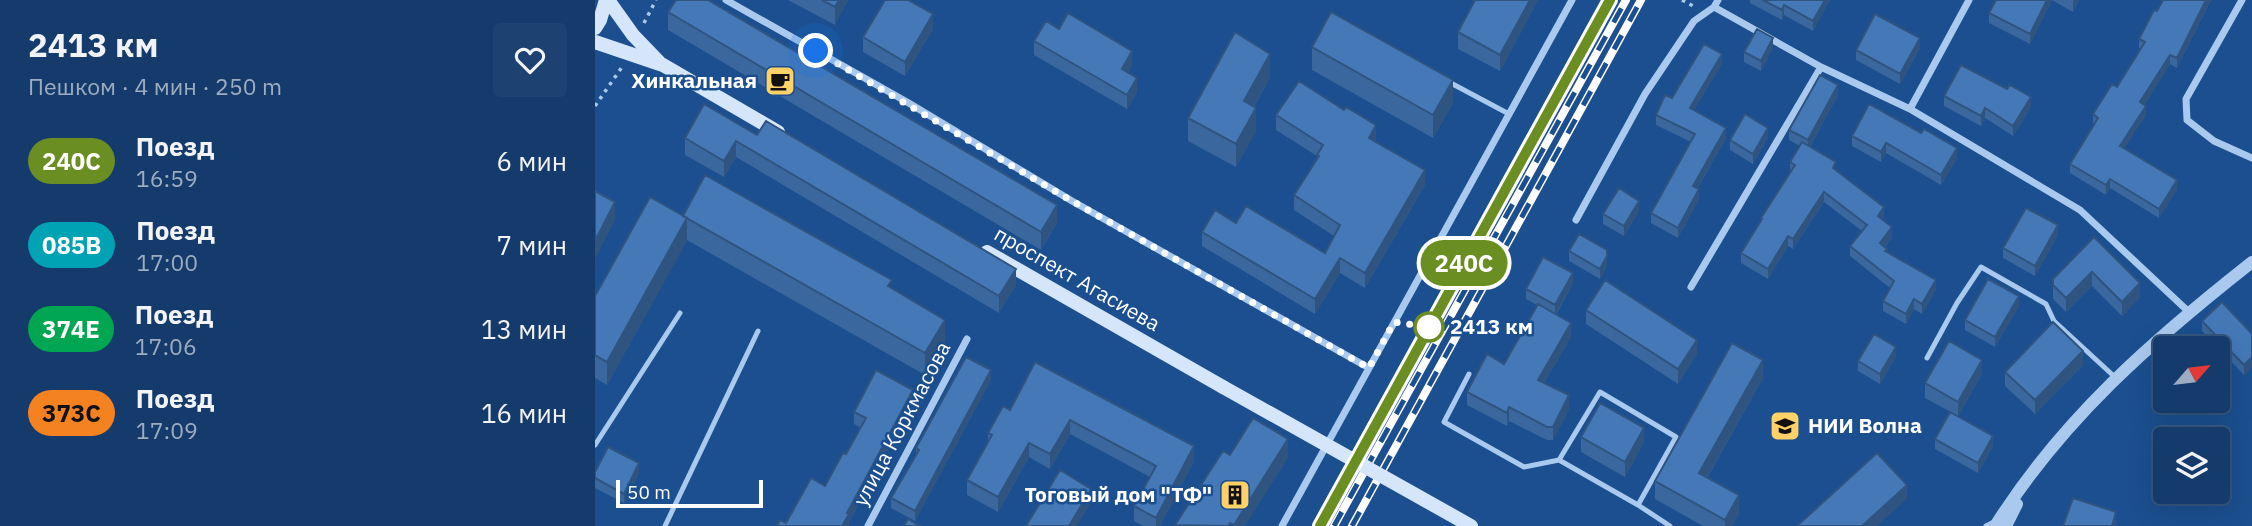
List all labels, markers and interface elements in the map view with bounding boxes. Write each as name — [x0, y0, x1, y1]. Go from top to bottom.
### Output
text: 2413 км — [28, 23, 158, 66]
button: heart — [493, 23, 567, 97]
your location — [798, 33, 833, 68]
cafe icon: Хинкальная — [763, 64, 797, 98]
place label: Хинкальная — [631, 66, 757, 94]
text: Пешком · 4 мин · 250 m — [28, 71, 282, 101]
text: Поезд — [136, 129, 214, 163]
text: 6 мин — [497, 144, 567, 178]
text: 240С — [42, 145, 101, 177]
text: 16:59 — [136, 163, 198, 193]
text: Поезд — [136, 213, 215, 247]
street label: проспект Агасиева — [989, 219, 1166, 337]
text: 7 мин — [497, 228, 567, 262]
text: 085В — [42, 229, 101, 261]
line badge: 240С — [1415, 240, 1513, 286]
text: 17:00 — [136, 247, 198, 277]
text: 240С — [1435, 247, 1493, 279]
text: Поезд — [135, 297, 213, 331]
text: 13 мин — [481, 312, 567, 346]
marker: 2413 км — [1414, 312, 1444, 342]
place label: 2413 км — [1450, 312, 1533, 340]
text: 374Е — [42, 313, 100, 345]
text: 17:06 — [135, 331, 197, 361]
street label: улица Коркмасова — [846, 336, 956, 511]
north arrow — [2153, 336, 2229, 413]
map controls — [2153, 336, 2230, 504]
text: Поезд — [136, 381, 214, 415]
text: 16 мин — [481, 396, 567, 430]
text: 373C — [42, 397, 101, 429]
school or university icon: НИИ Волна — [1768, 409, 1802, 443]
place label: НИИ Волна — [1808, 411, 1922, 439]
text: 17:09 — [136, 415, 198, 445]
button: layers — [2153, 427, 2230, 504]
scale bar — [616, 477, 763, 509]
building icon: Тоговый дом "ТФ" — [1218, 478, 1252, 512]
text: 50 m — [627, 480, 671, 504]
place label: Тоговый дом "ТФ" — [1024, 480, 1212, 508]

